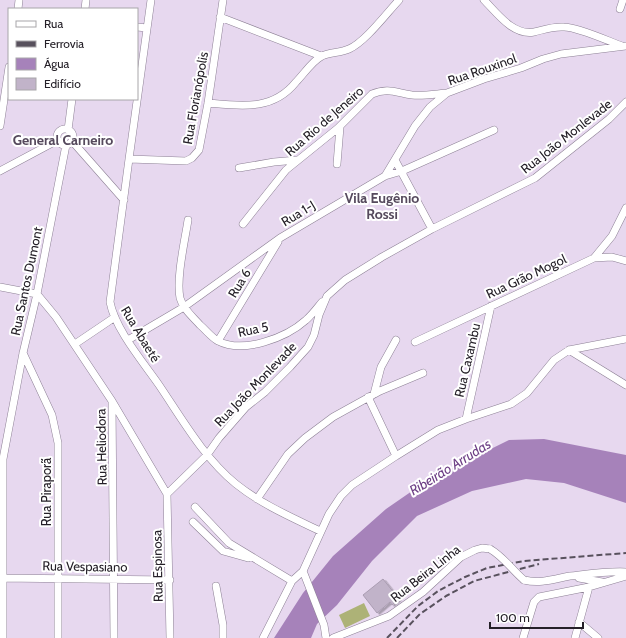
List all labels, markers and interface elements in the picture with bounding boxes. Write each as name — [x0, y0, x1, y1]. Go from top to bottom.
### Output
legend — [8, 8, 138, 100]
text: Rua — [44, 16, 63, 31]
text: Ferrovia — [44, 36, 84, 51]
street label: Rua Florianópolis — [179, 50, 211, 146]
street label: Rua Rouxinol — [446, 50, 518, 88]
text: Água — [44, 56, 70, 71]
text: Edifício — [44, 76, 81, 91]
street label: Rua Rio de Jeneiro — [282, 83, 366, 159]
street label: Rua João Monlevade — [517, 95, 615, 177]
district label: General Carneiro — [13, 131, 113, 149]
district label: Vila Eugênio Rossi — [345, 189, 419, 223]
street label: Rua 1-J — [278, 197, 318, 229]
street label: Rua Santos Dumont — [7, 225, 45, 337]
street label: Rua Grão Mogol — [483, 250, 569, 302]
street label: Rua 6 — [224, 266, 254, 300]
street label: Rua Abaeté — [118, 303, 164, 365]
street label: Rua 5 — [236, 318, 270, 340]
street label: Rua Caxambu — [451, 321, 483, 399]
street label: Rua João Monlevade — [211, 338, 300, 430]
street label: Rua Heliodora — [92, 408, 110, 486]
water label: Ribeirão Arrudas — [406, 434, 495, 499]
street label: Rua Piraporã — [38, 457, 54, 526]
street label: Rua Espinosa — [148, 529, 166, 602]
street label: Rua Beira Linha — [387, 540, 464, 605]
street label: Rua Vespasiano — [42, 557, 128, 575]
scale bar — [490, 604, 583, 630]
text: 100 m — [496, 610, 530, 625]

